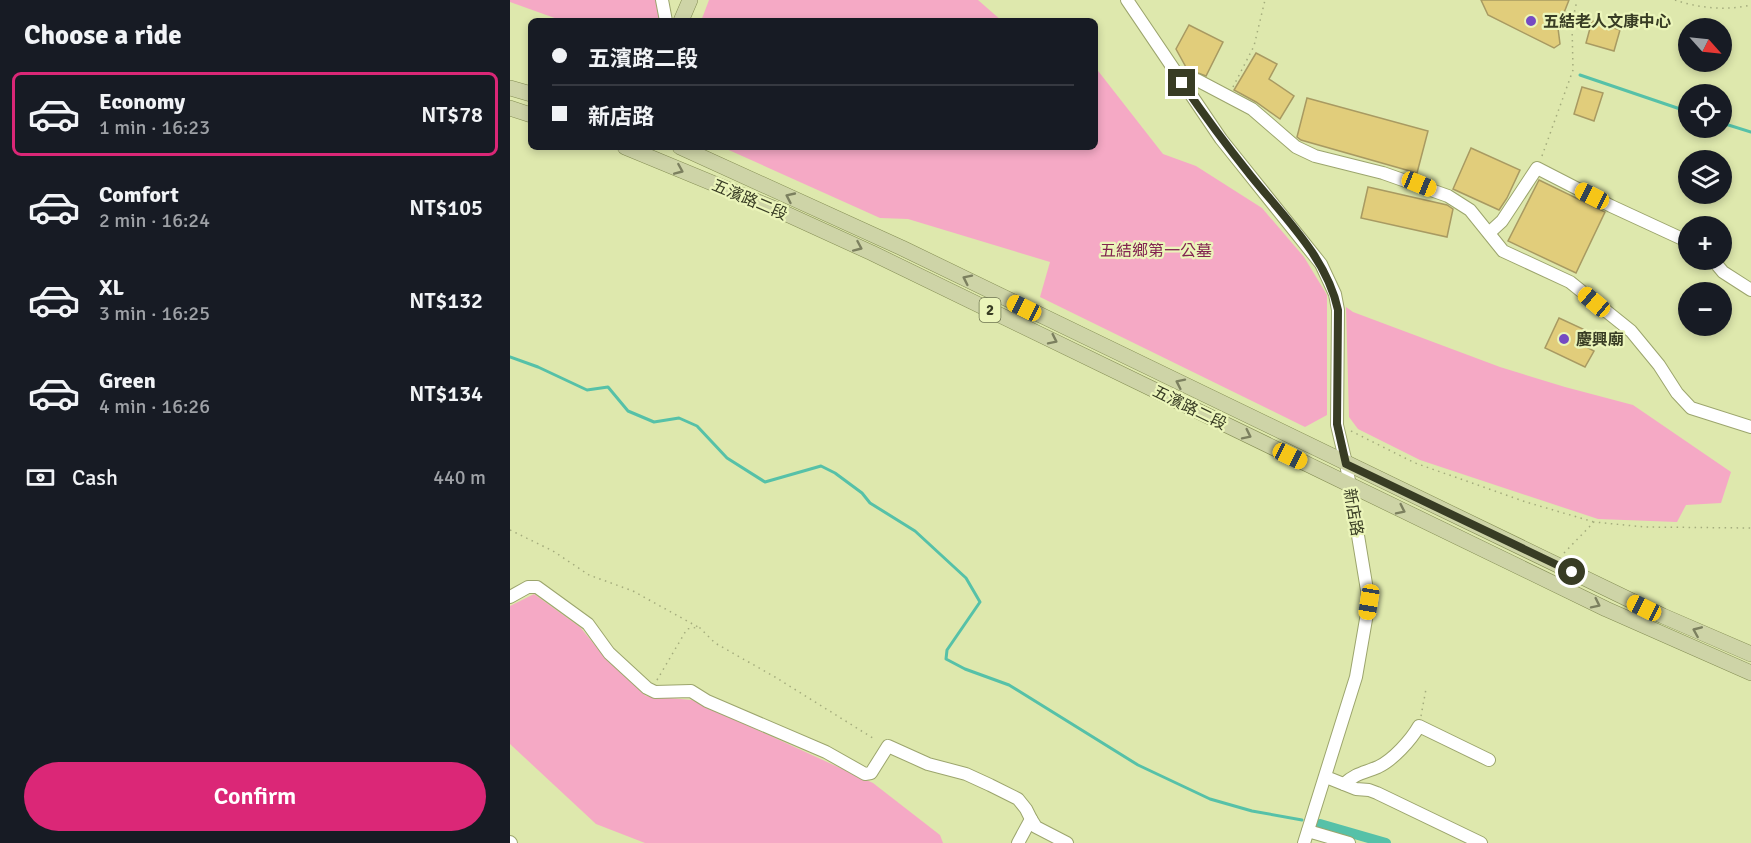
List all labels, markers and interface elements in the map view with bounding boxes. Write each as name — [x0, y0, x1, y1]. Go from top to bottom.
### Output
place label: 五結老人文康中心 — [1543, 12, 1671, 32]
marker: 五結老人文康中心 — [1524, 14, 1538, 28]
north arrow — [1678, 18, 1732, 72]
map controls — [1678, 18, 1732, 336]
text: Choose a ride — [24, 19, 182, 52]
text: 五濱路二段 — [588, 45, 698, 72]
route end — [1168, 69, 1195, 96]
button: locate — [1678, 84, 1732, 138]
icon: car — [27, 87, 81, 141]
text: Economy — [99, 88, 185, 115]
text: NT$78 — [421, 101, 483, 128]
text: 新店路 — [588, 103, 654, 130]
text: 1 min · 16:23 — [99, 115, 210, 140]
button: layers — [1678, 150, 1732, 204]
one-way arrow — [673, 162, 684, 174]
car — [1399, 169, 1439, 199]
street label: 五濱路二段 — [709, 175, 790, 225]
icon: car — [27, 180, 81, 234]
car — [1572, 180, 1612, 212]
text: Comfort — [99, 181, 179, 208]
one-way arrow — [786, 192, 797, 204]
text: NT$105 — [409, 194, 483, 221]
text: 2 min · 16:24 — [99, 208, 210, 233]
button: + — [1678, 216, 1732, 270]
one-way arrow — [852, 239, 863, 251]
park label: 五結鄉第一公墓 — [1100, 241, 1212, 261]
icon: car — [27, 273, 81, 327]
text: XL — [99, 274, 124, 301]
one-way arrow — [962, 275, 973, 287]
button: − — [1678, 282, 1732, 336]
car — [1574, 284, 1614, 320]
text: NT$132 — [409, 287, 483, 314]
car — [1004, 292, 1044, 324]
road number: 2 — [980, 298, 1000, 322]
text: 3 min · 16:25 — [99, 301, 210, 326]
place label: 慶興廟 — [1576, 330, 1624, 350]
marker: 慶興廟 — [1557, 332, 1571, 346]
one-way arrow — [1047, 333, 1057, 344]
icon: car — [27, 366, 81, 420]
text: Green — [99, 367, 156, 394]
one-way arrow — [1176, 379, 1187, 390]
text: NT$134 — [409, 380, 483, 407]
street label: 五濱路二段 — [1149, 381, 1230, 434]
text: 4 min · 16:26 — [99, 394, 210, 419]
one-way arrow — [1241, 428, 1252, 440]
car — [1270, 440, 1310, 472]
icon: cash — [24, 461, 57, 494]
text: Cash — [72, 464, 118, 491]
text: 440 m — [433, 465, 486, 490]
street label: 新店路 — [1339, 487, 1367, 538]
one-way arrow — [1395, 503, 1406, 514]
route start — [1558, 558, 1585, 585]
car — [1357, 583, 1381, 621]
car — [1624, 592, 1664, 624]
one-way arrow — [1589, 597, 1600, 609]
one-way arrow — [1692, 626, 1703, 638]
button: Confirm — [24, 762, 486, 831]

